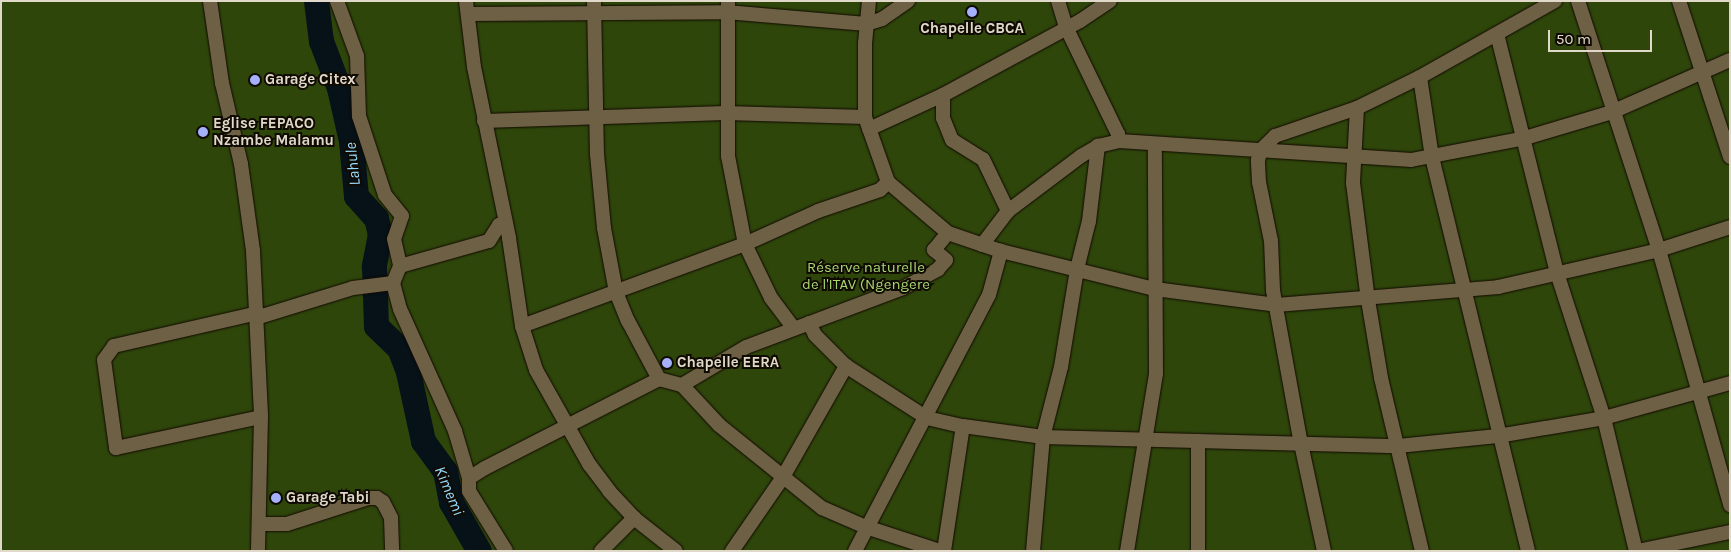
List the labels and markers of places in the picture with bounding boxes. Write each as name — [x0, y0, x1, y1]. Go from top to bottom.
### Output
marker: Chapelle CBCA — [966, 6, 978, 18]
place label: Chapelle CBCA — [920, 20, 1024, 38]
place label: Garage Citex — [265, 71, 356, 89]
marker: Garage Citex — [249, 74, 261, 86]
place label: Eglise FEPACO Nzambe Malamu — [213, 114, 334, 149]
marker: Eglise FEPACO Nzambe Malamu — [197, 126, 209, 138]
place label: Chapelle EERA — [677, 354, 779, 372]
marker: Chapelle EERA — [661, 357, 673, 369]
place label: Garage Tabi — [286, 489, 370, 507]
marker: Garage Tabi — [270, 492, 282, 504]

